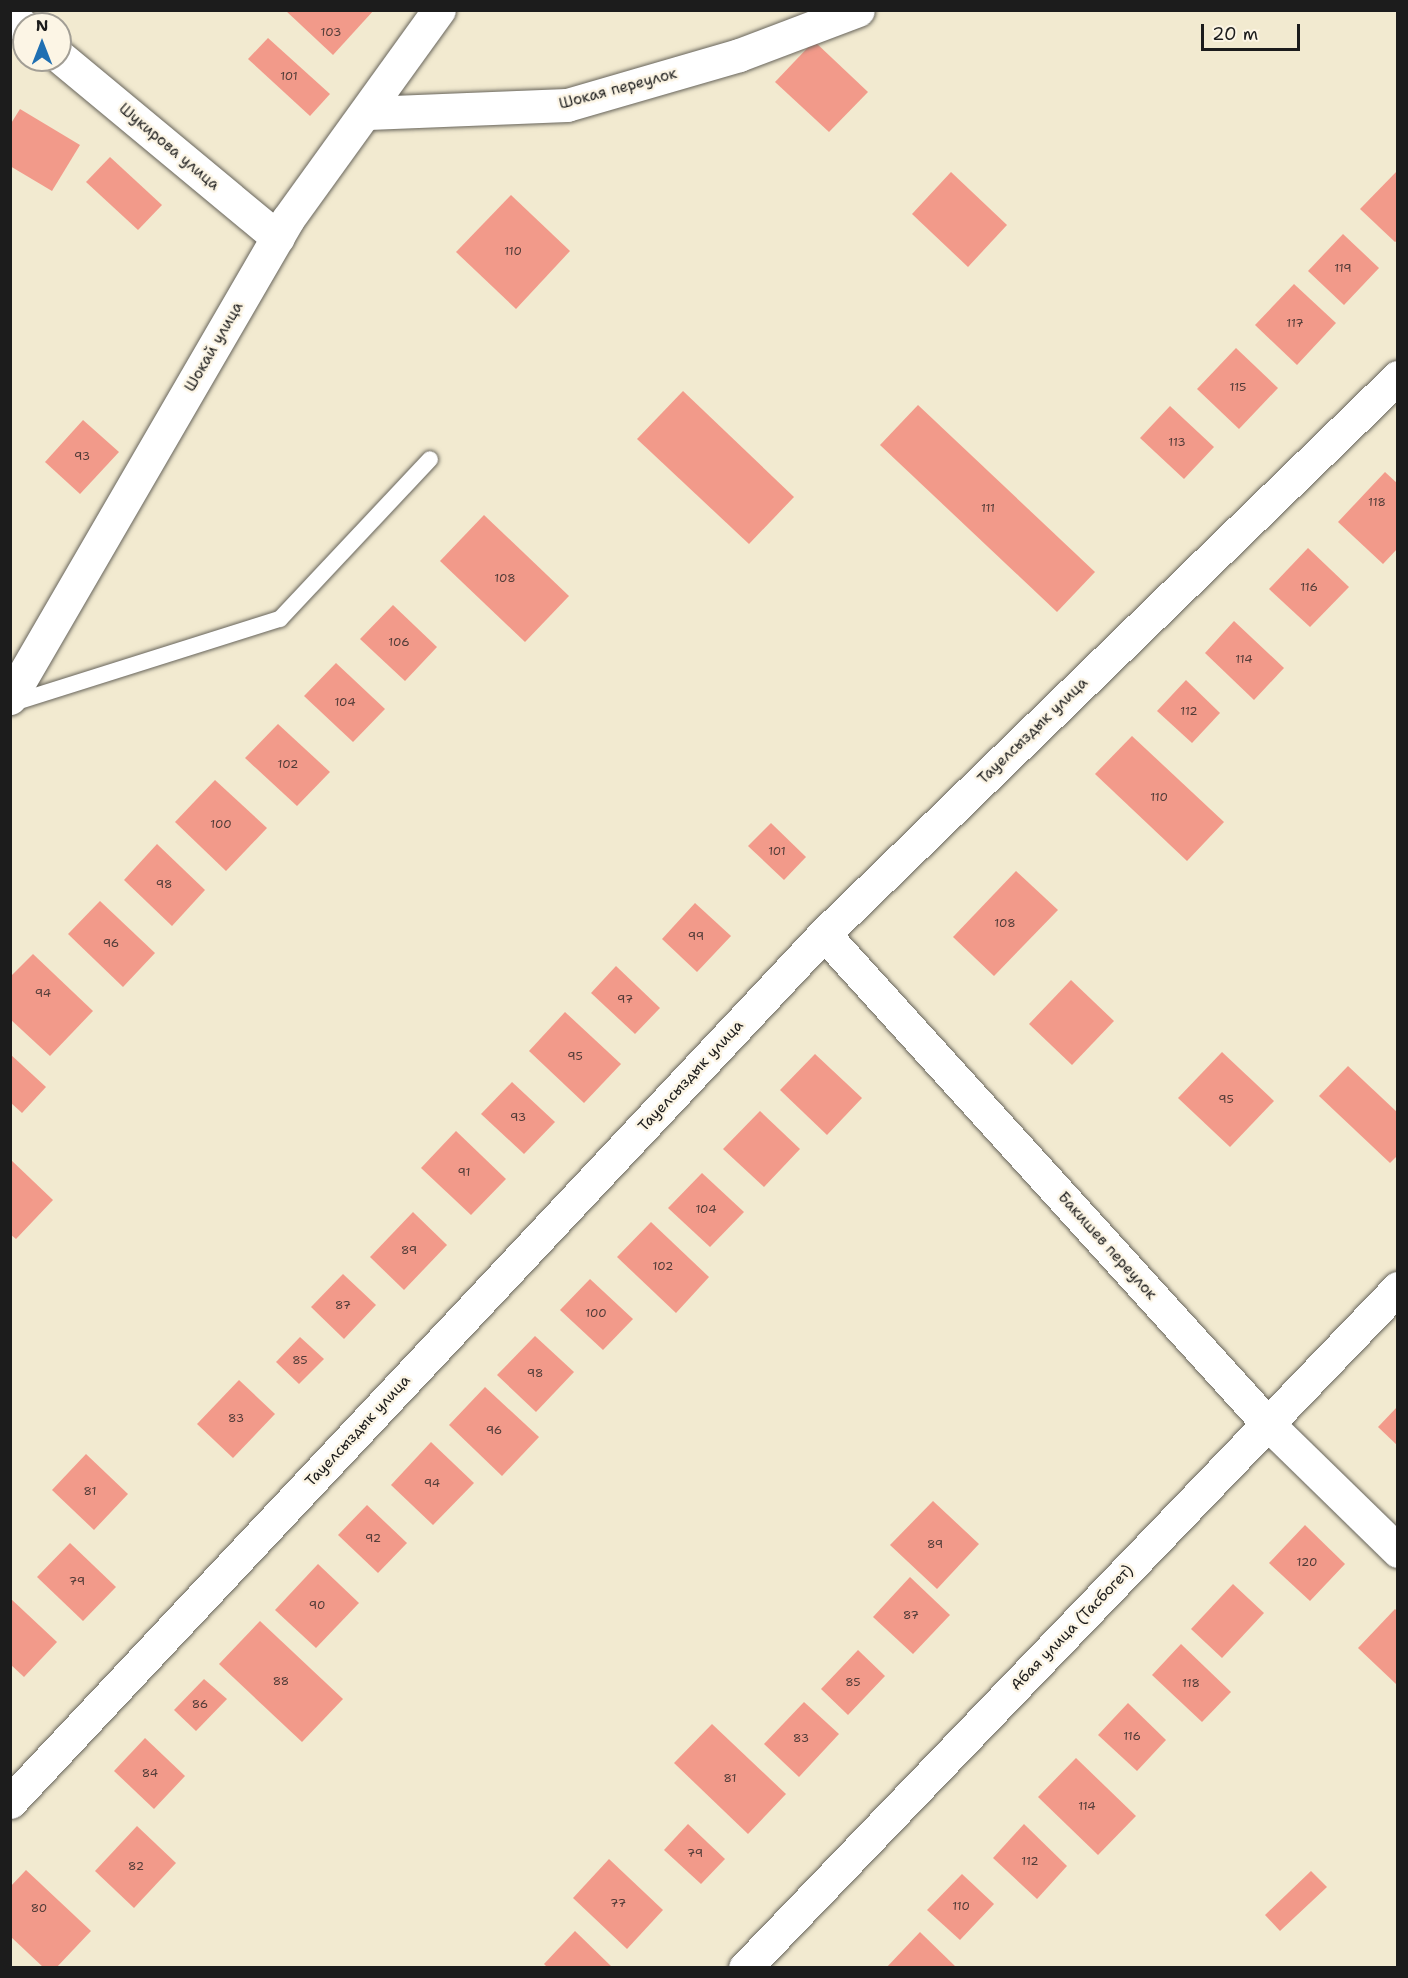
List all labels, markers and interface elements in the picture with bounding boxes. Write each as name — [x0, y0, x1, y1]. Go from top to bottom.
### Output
north arrow — [12, 12, 72, 72]
scale bar — [1204, 12, 1303, 50]
text: N — [36, 15, 48, 36]
text: 20 m — [1212, 22, 1258, 46]
house number: 103 — [321, 26, 341, 40]
street label: Шокая переулок — [557, 65, 679, 113]
house number: 101 — [280, 70, 298, 84]
street label: Шукирова улица — [115, 100, 223, 194]
house number: 110 — [504, 245, 522, 259]
house number: 119 — [1334, 262, 1352, 276]
street label: Шокай улица — [181, 299, 247, 395]
house number: 117 — [1286, 317, 1304, 331]
house number: 115 — [1230, 381, 1246, 395]
house number: 113 — [1168, 436, 1186, 450]
house number: 93 — [74, 450, 90, 464]
house number: 118 — [1368, 496, 1386, 510]
house number: 111 — [981, 502, 995, 516]
house number: 108 — [494, 572, 516, 586]
house number: 116 — [1300, 581, 1318, 595]
house number: 106 — [388, 636, 410, 650]
house number: 114 — [1235, 653, 1253, 667]
street label: Тауелсыздык улица — [974, 674, 1092, 788]
house number: 104 — [334, 696, 356, 710]
house number: 112 — [1180, 705, 1198, 719]
house number: 102 — [278, 758, 298, 772]
house number: 110 — [1150, 791, 1168, 805]
house number: 100 — [210, 818, 232, 832]
house number: 101 — [768, 845, 786, 859]
house number: 98 — [156, 878, 172, 892]
house number: 108 — [994, 917, 1016, 931]
house number: 99 — [688, 930, 704, 944]
house number: 96 — [103, 937, 119, 951]
house number: 94 — [35, 987, 51, 1001]
house number: 97 — [617, 993, 633, 1007]
street label: Тауелсыздык улица — [635, 1017, 747, 1135]
house number: 95 — [567, 1050, 583, 1064]
house number: 95 — [1218, 1093, 1234, 1107]
house number: 93 — [510, 1111, 526, 1125]
house number: 91 — [457, 1166, 471, 1180]
street label: Бакишев переулок — [1054, 1188, 1160, 1304]
house number: 104 — [695, 1203, 717, 1217]
house number: 89 — [401, 1244, 417, 1258]
house number: 102 — [653, 1260, 673, 1274]
house number: 87 — [335, 1299, 351, 1313]
house number: 100 — [585, 1307, 607, 1321]
house number: 85 — [292, 1354, 308, 1368]
house number: 98 — [527, 1367, 543, 1381]
street label: Тауелсыздык улица — [302, 1372, 414, 1490]
house number: 83 — [228, 1412, 244, 1426]
house number: 96 — [486, 1424, 502, 1438]
house number: 94 — [424, 1477, 440, 1491]
house number: 81 — [84, 1485, 96, 1499]
house number: 92 — [365, 1532, 381, 1546]
house number: 89 — [927, 1538, 943, 1552]
house number: 120 — [1297, 1556, 1317, 1570]
street label: Абая улица (Тасбогет) — [1007, 1561, 1137, 1695]
house number: 79 — [69, 1575, 85, 1589]
house number: 90 — [309, 1599, 325, 1613]
house number: 87 — [903, 1609, 919, 1623]
house number: 88 — [273, 1675, 289, 1689]
house number: 85 — [845, 1676, 861, 1690]
house number: 118 — [1182, 1677, 1200, 1691]
house number: 86 — [192, 1698, 208, 1712]
house number: 116 — [1123, 1730, 1141, 1744]
house number: 83 — [793, 1732, 809, 1746]
house number: 84 — [142, 1767, 158, 1781]
house number: 81 — [724, 1772, 736, 1786]
house number: 114 — [1078, 1800, 1096, 1814]
house number: 79 — [687, 1847, 703, 1861]
house number: 112 — [1021, 1855, 1039, 1869]
house number: 82 — [128, 1860, 144, 1874]
house number: 77 — [610, 1897, 626, 1911]
house number: 110 — [952, 1900, 970, 1914]
house number: 80 — [31, 1902, 47, 1916]

